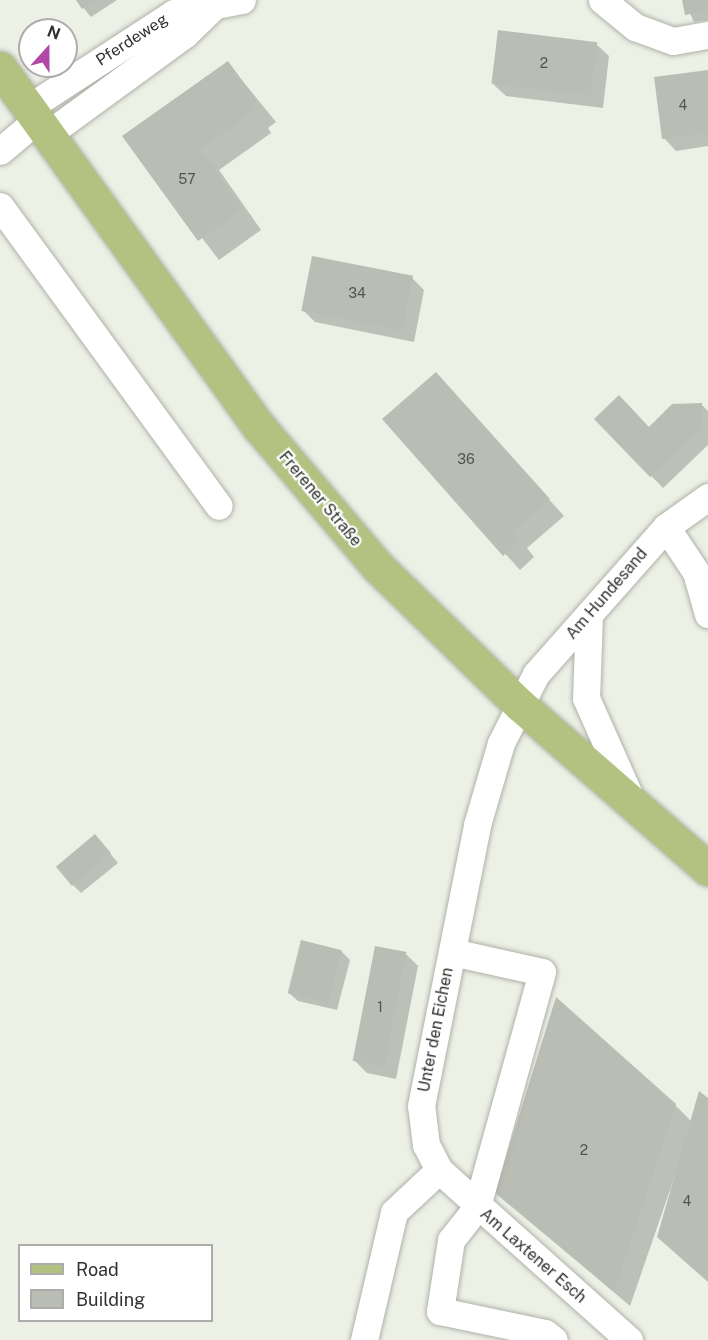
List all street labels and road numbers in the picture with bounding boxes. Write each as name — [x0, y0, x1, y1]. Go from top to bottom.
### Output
street label: Pferdeweg — [93, 10, 171, 70]
street label: Frerener Straße — [275, 448, 365, 550]
street label: Am Hundesand — [562, 545, 652, 643]
street label: Unter den Eichen — [414, 966, 458, 1094]
street label: Am Laxtener Esch — [476, 1205, 590, 1307]

